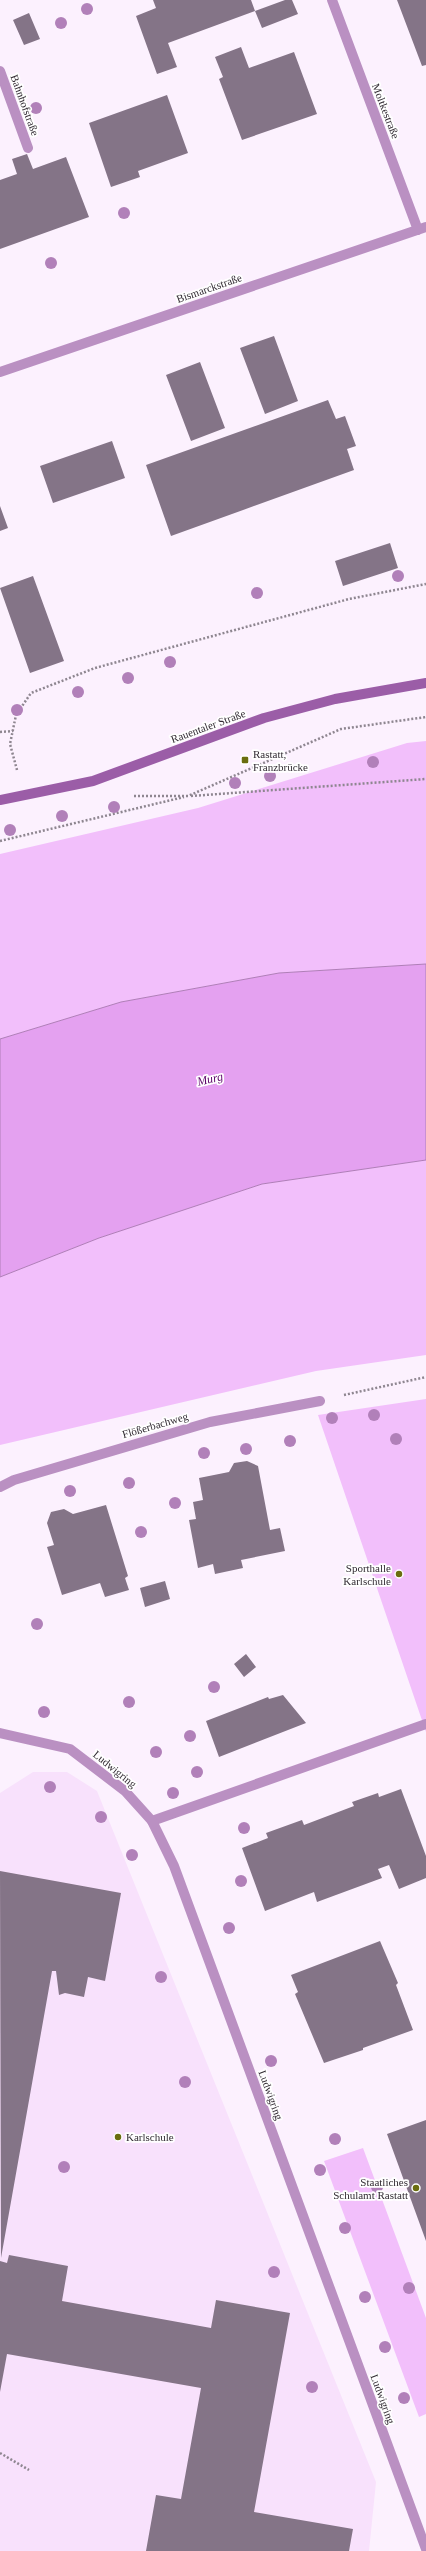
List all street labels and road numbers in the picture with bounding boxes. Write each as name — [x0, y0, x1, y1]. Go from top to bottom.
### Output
street label: Bahnhofstraße — [8, 73, 42, 137]
street label: Moltkestraße — [370, 82, 402, 140]
street label: Bismarckstraße — [175, 271, 243, 305]
street label: Rauentaler Straße — [169, 707, 247, 745]
street label: Flößerbachweg — [121, 1410, 190, 1440]
street label: Ludwigring — [91, 1748, 139, 1790]
street label: Ludwigring — [256, 2069, 286, 2122]
street label: Ludwigring — [368, 2373, 398, 2426]

